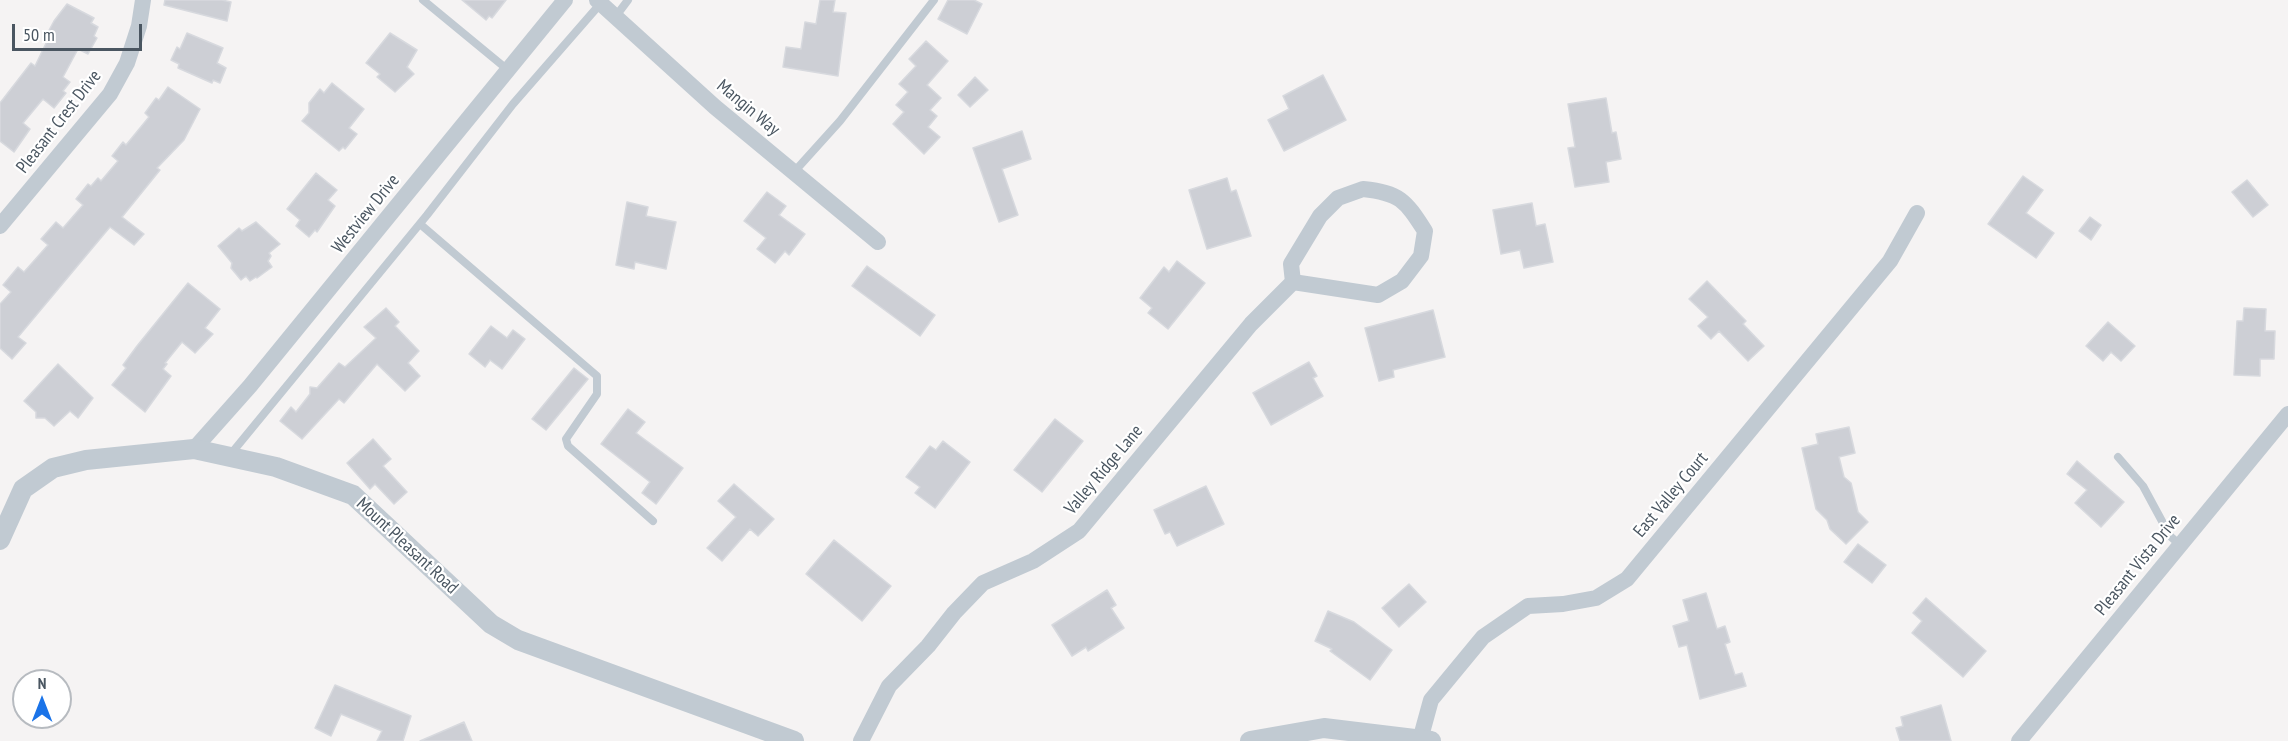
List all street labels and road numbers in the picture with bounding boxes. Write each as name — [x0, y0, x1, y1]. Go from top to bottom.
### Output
street label: Pleasant Crest Drive — [12, 66, 106, 178]
street label: Mangin Way — [712, 75, 784, 141]
street label: Westview Drive — [328, 170, 404, 258]
street label: Valley Ridge Lane — [1060, 421, 1148, 519]
street label: East Valley Court — [1629, 448, 1713, 542]
street label: Mount Pleasant Road — [352, 493, 462, 599]
street label: Pleasant Vista Drive — [2091, 510, 2185, 620]

